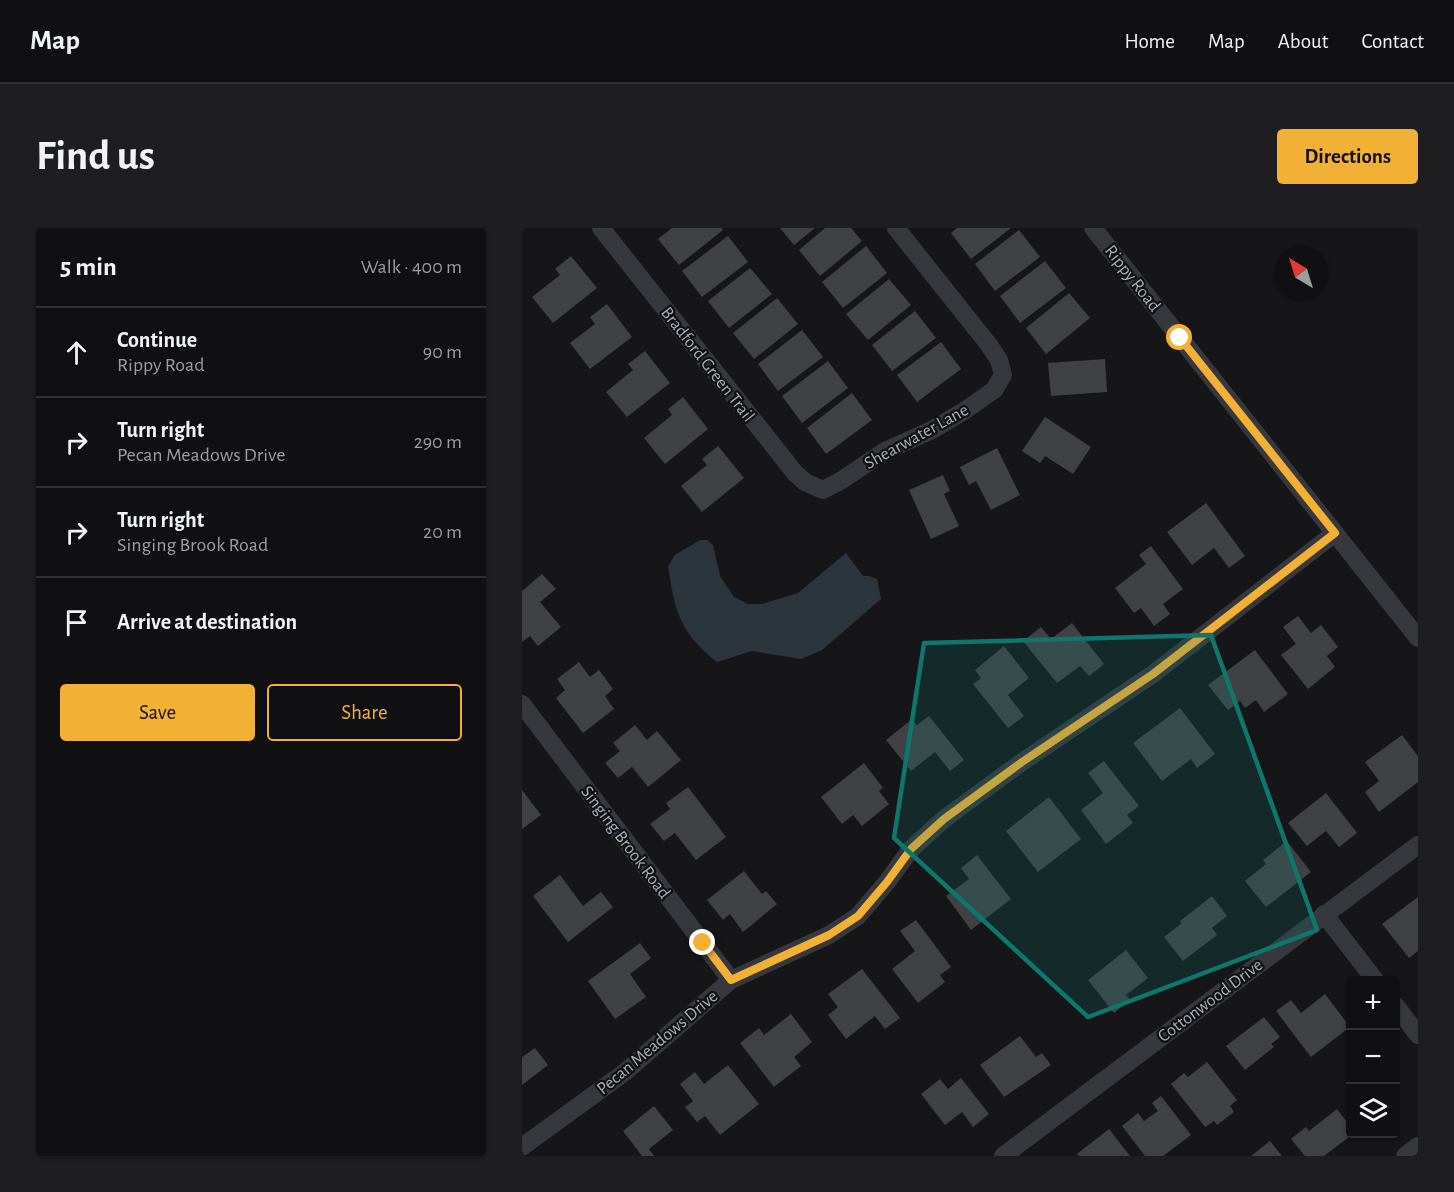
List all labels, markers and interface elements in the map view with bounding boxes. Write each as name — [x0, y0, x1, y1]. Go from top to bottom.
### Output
text: Map — [30, 27, 80, 55]
text: Home — [1124, 31, 1175, 52]
text: Map — [1208, 31, 1245, 52]
text: About — [1278, 31, 1328, 52]
text: Contact — [1361, 31, 1424, 52]
button: Directions — [1277, 129, 1418, 184]
text: Find us — [36, 135, 155, 177]
street label: Rippy Road — [1101, 242, 1164, 315]
north arrow — [1274, 246, 1328, 300]
text: 5 min — [60, 254, 117, 280]
text: Walk · 400 m — [361, 257, 462, 277]
street label: Bradford Green Trail — [657, 304, 757, 425]
route start — [1166, 324, 1192, 350]
text: Continue — [117, 329, 197, 351]
icon: ahead — [60, 336, 93, 369]
text: 90 m — [423, 342, 462, 362]
text: Rippy Road — [117, 355, 205, 375]
street label: Shearwater Lane — [861, 401, 972, 473]
text: Turn right — [117, 419, 204, 441]
icon: right — [60, 426, 93, 459]
text: 290 m — [414, 432, 462, 452]
text: Pecan Meadows Drive — [117, 445, 285, 465]
text: Turn right — [117, 509, 204, 531]
icon: right — [60, 516, 93, 549]
text: 20 m — [423, 522, 462, 542]
text: Singing Brook Road — [117, 535, 268, 555]
icon: arrive — [60, 606, 93, 639]
text: Arrive at destination — [117, 611, 297, 633]
button: Save — [60, 684, 255, 741]
button: Share — [267, 684, 462, 741]
street label: Singing Brook Road — [577, 783, 673, 902]
route end — [689, 929, 715, 955]
street label: Cottonwood Drive — [1155, 956, 1266, 1046]
map controls — [1346, 976, 1400, 1138]
button: + — [1346, 976, 1400, 1030]
street label: Pecan Meadows Drive — [594, 987, 721, 1098]
button: − — [1346, 1030, 1400, 1084]
button: layers — [1346, 1084, 1400, 1138]

